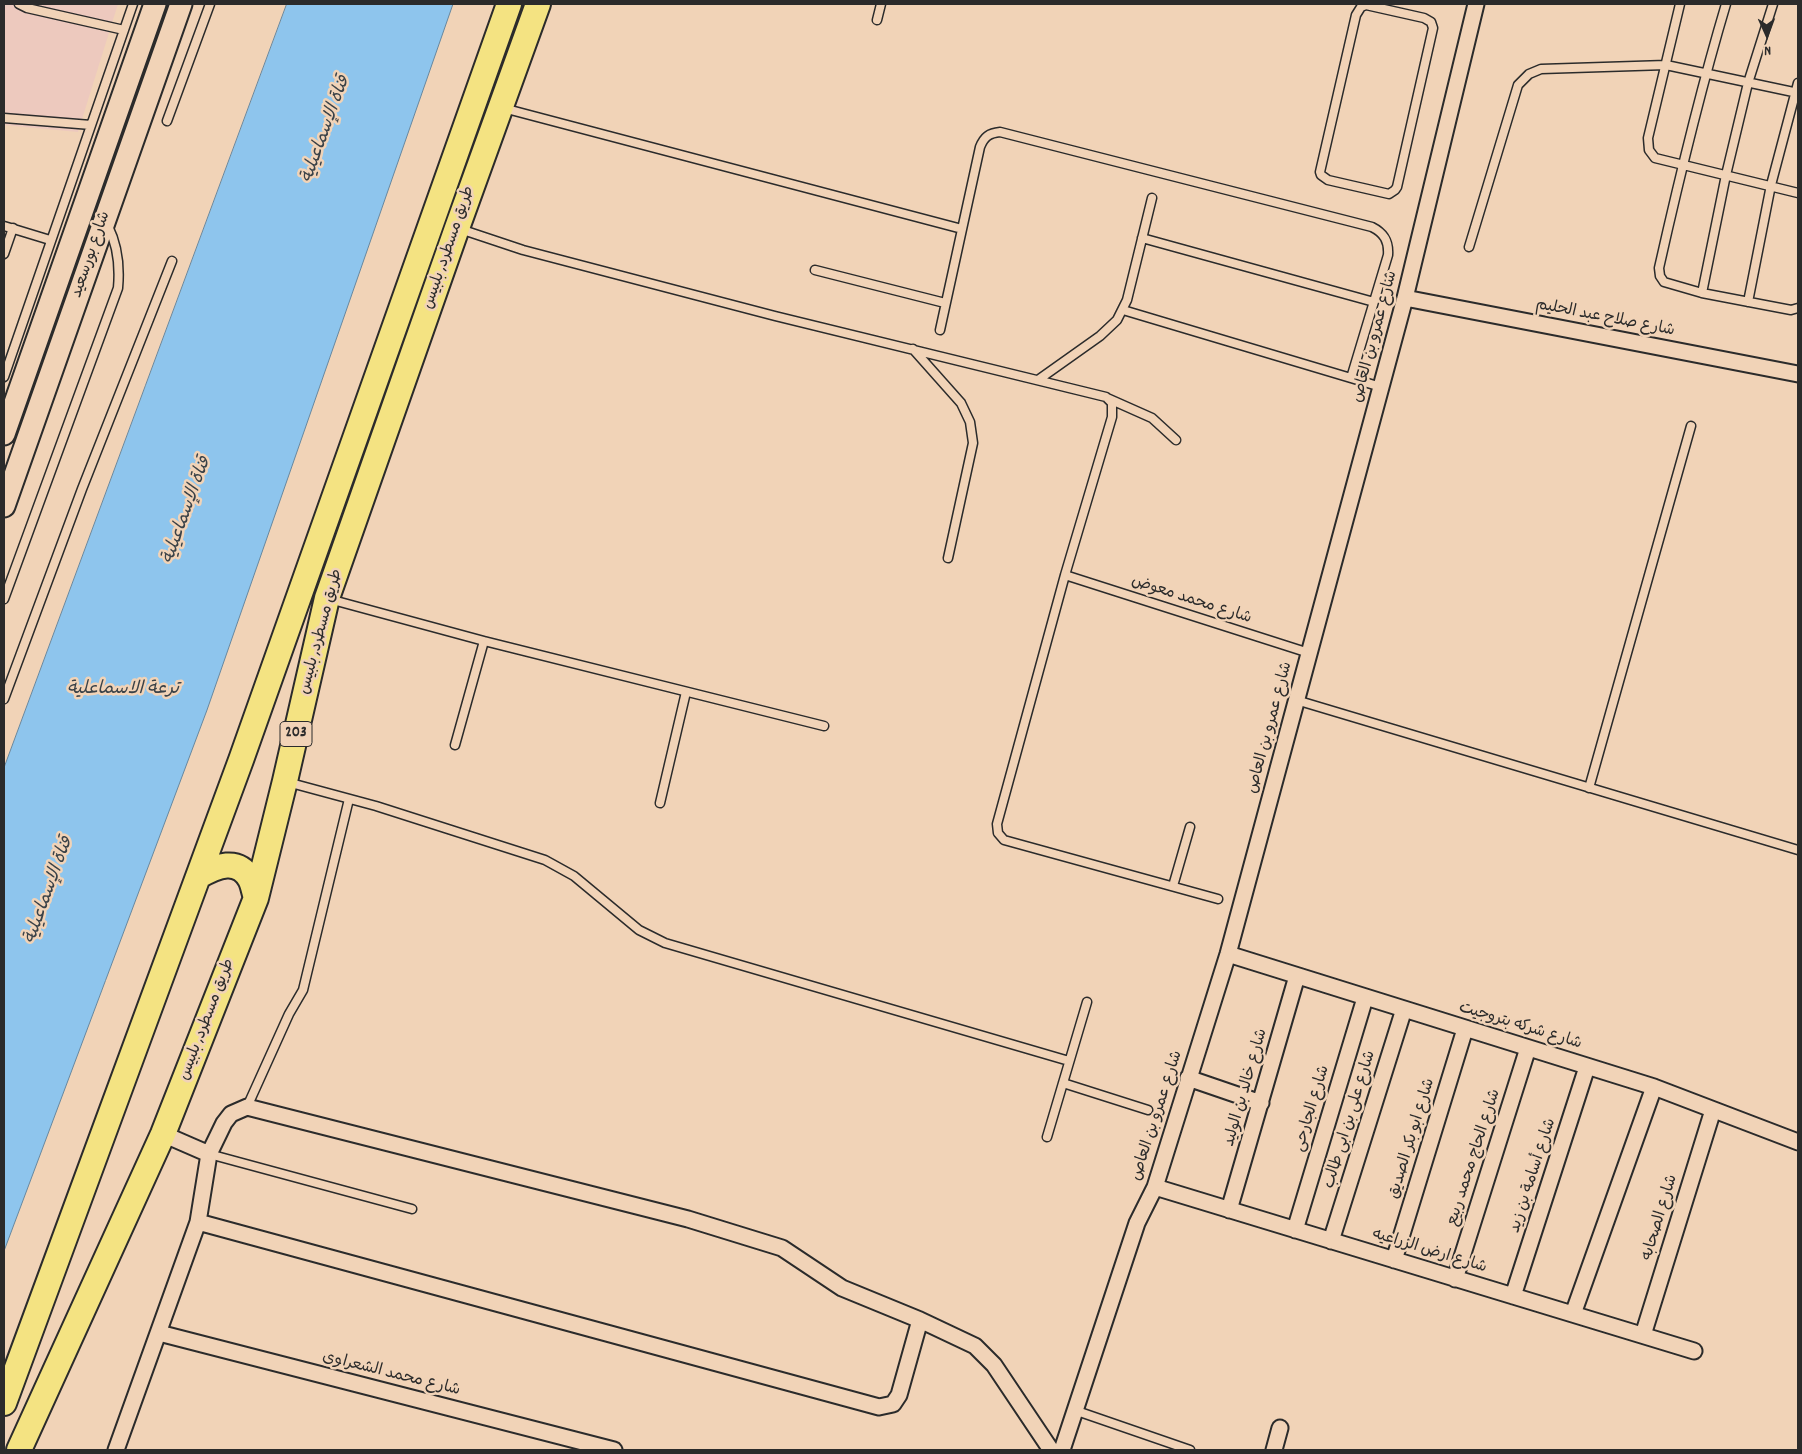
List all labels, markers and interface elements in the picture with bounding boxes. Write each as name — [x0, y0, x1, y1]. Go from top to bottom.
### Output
north arrow — [1742, 10, 1792, 60]
text: N — [1764, 40, 1771, 60]
water label: قناة الإسماعيلية — [298, 74, 356, 186]
street label: طريق مسطرد, بلبيس — [420, 184, 480, 312]
street label: شارع بورسعيد — [68, 209, 116, 301]
street label: شارع عمرو بن العاص — [1349, 269, 1403, 405]
street label: شارع صلاح عبد الحليم — [1534, 296, 1676, 342]
water label: قناة الإسماعيلية — [159, 455, 217, 567]
street label: طريق مسطرد, بلبيس — [296, 567, 348, 697]
street label: شارع محمد معوض — [1128, 573, 1254, 629]
street label: شارع عمرو بن العاص — [1244, 660, 1298, 796]
water label: ترعة الاسماعلية — [67, 680, 179, 702]
road number: 203 — [280, 722, 312, 746]
water label: قناة الإسماعيلية — [21, 835, 79, 947]
street label: طريق مسطرد, بلبيس — [176, 956, 240, 1084]
street label: شارع شركه بتروجيت — [1456, 999, 1584, 1055]
street label: شارع خالد بن الوليد — [1221, 1027, 1273, 1149]
street label: شارع عمرو بن العاص — [1128, 1049, 1188, 1183]
street label: شارع على بن ابى طالب — [1321, 1049, 1381, 1191]
street label: شارع الجارحى — [1291, 1064, 1335, 1154]
street label: شارع ابو بكر الصديق — [1386, 1076, 1440, 1202]
street label: شارع الحاج محمد ربيع — [1444, 1087, 1506, 1229]
street label: شارع أسامة بن زيد — [1506, 1116, 1562, 1236]
street label: شارع الصحابه — [1639, 1173, 1683, 1263]
street label: شارع ارض الزراعيه — [1369, 1225, 1489, 1279]
street label: شارع محمد الشعراوى — [320, 1349, 462, 1401]

